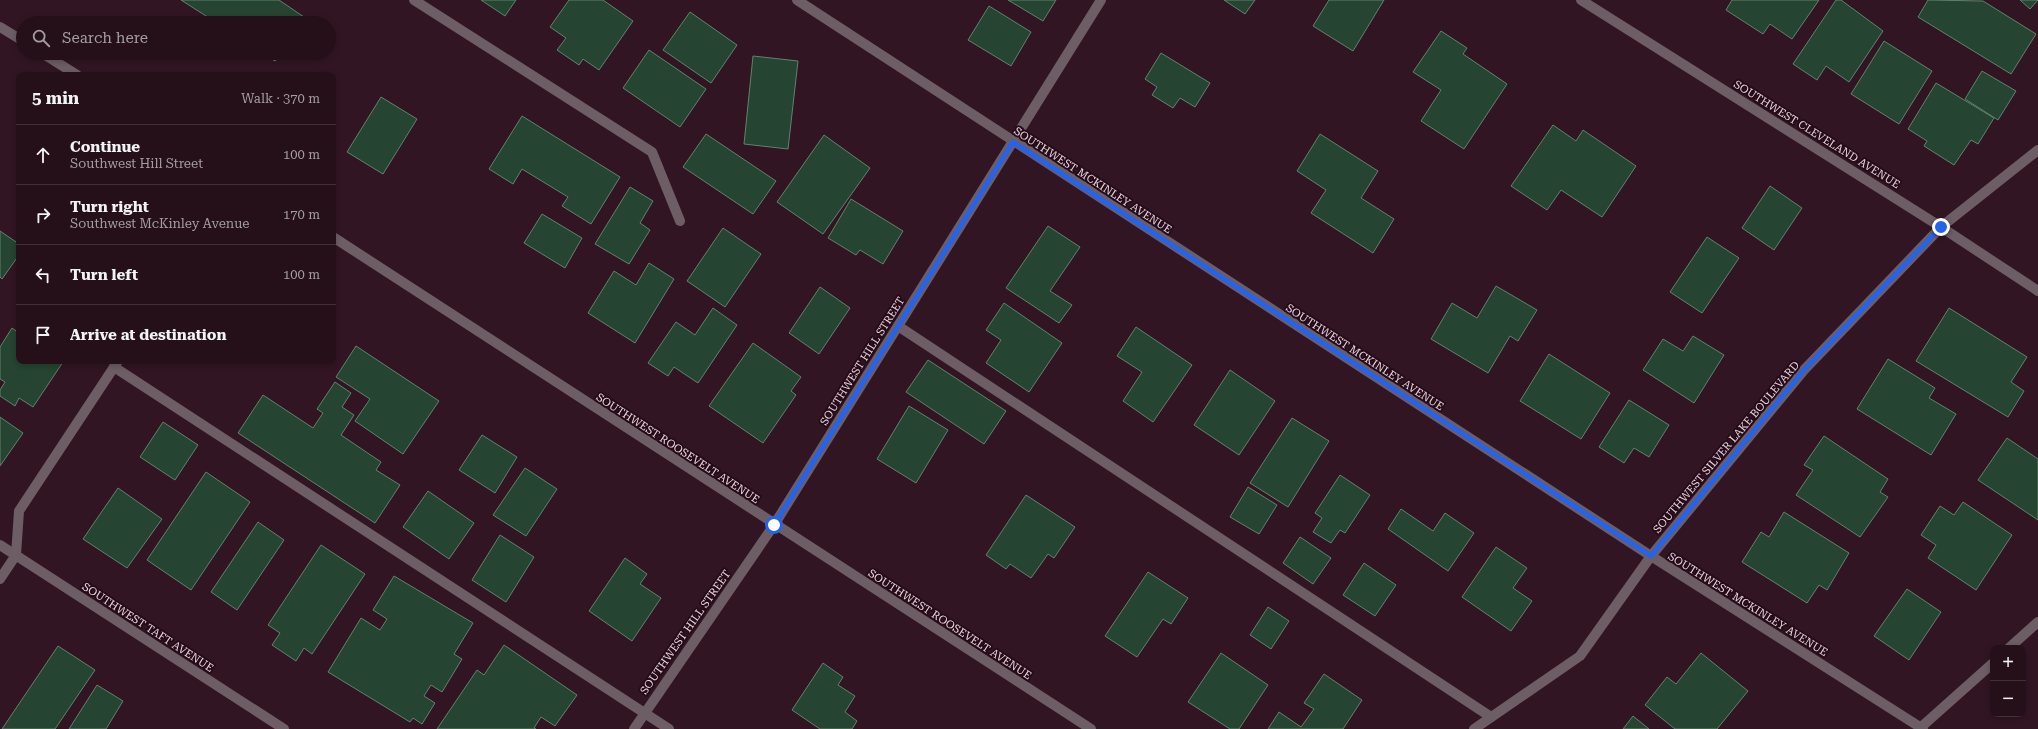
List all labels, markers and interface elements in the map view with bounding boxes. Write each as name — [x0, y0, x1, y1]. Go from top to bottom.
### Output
search box — [16, 16, 336, 60]
icon: search — [30, 27, 52, 49]
text: Search here — [62, 29, 148, 47]
street label: SOUTHWEST CLEVELAND AVENUE — [1731, 78, 1902, 191]
text: 5 min — [32, 88, 79, 108]
text: Walk · 370 m — [241, 91, 320, 106]
street label: SOUTHWEST MCKINLEY AVENUE — [1011, 124, 1174, 236]
text: Continue — [70, 138, 140, 156]
icon: ahead — [32, 144, 54, 166]
text: 100 m — [283, 147, 320, 162]
text: Southwest Hill Street — [70, 156, 203, 171]
text: Turn right — [70, 198, 149, 216]
icon: right — [32, 204, 54, 226]
text: 170 m — [283, 207, 320, 222]
text: Southwest McKinley Avenue — [70, 216, 249, 231]
route end — [1932, 218, 1950, 236]
icon: left — [32, 264, 54, 286]
text: Turn left — [70, 266, 138, 284]
text: 100 m — [283, 267, 320, 282]
street label: SOUTHWEST HILL STREET — [818, 295, 907, 428]
street label: SOUTHWEST MCKINLEY AVENUE — [1283, 301, 1446, 413]
icon: arrive — [32, 324, 54, 346]
text: Arrive at destination — [70, 326, 226, 344]
street label: SOUTHWEST SILVER LAKE BOULEVARD — [1651, 359, 1802, 536]
street label: SOUTHWEST ROOSEVELT AVENUE — [594, 391, 762, 506]
route start — [765, 516, 783, 534]
street label: SOUTHWEST MCKINLEY AVENUE — [1666, 550, 1830, 659]
street label: SOUTHWEST ROOSEVELT AVENUE — [866, 567, 1034, 682]
street label: SOUTHWEST HILL STREET — [637, 568, 733, 697]
street label: SOUTHWEST TAFT AVENUE — [80, 580, 216, 675]
map controls — [1990, 645, 2026, 717]
button: + — [1990, 645, 2026, 681]
button: − — [1990, 681, 2026, 717]

